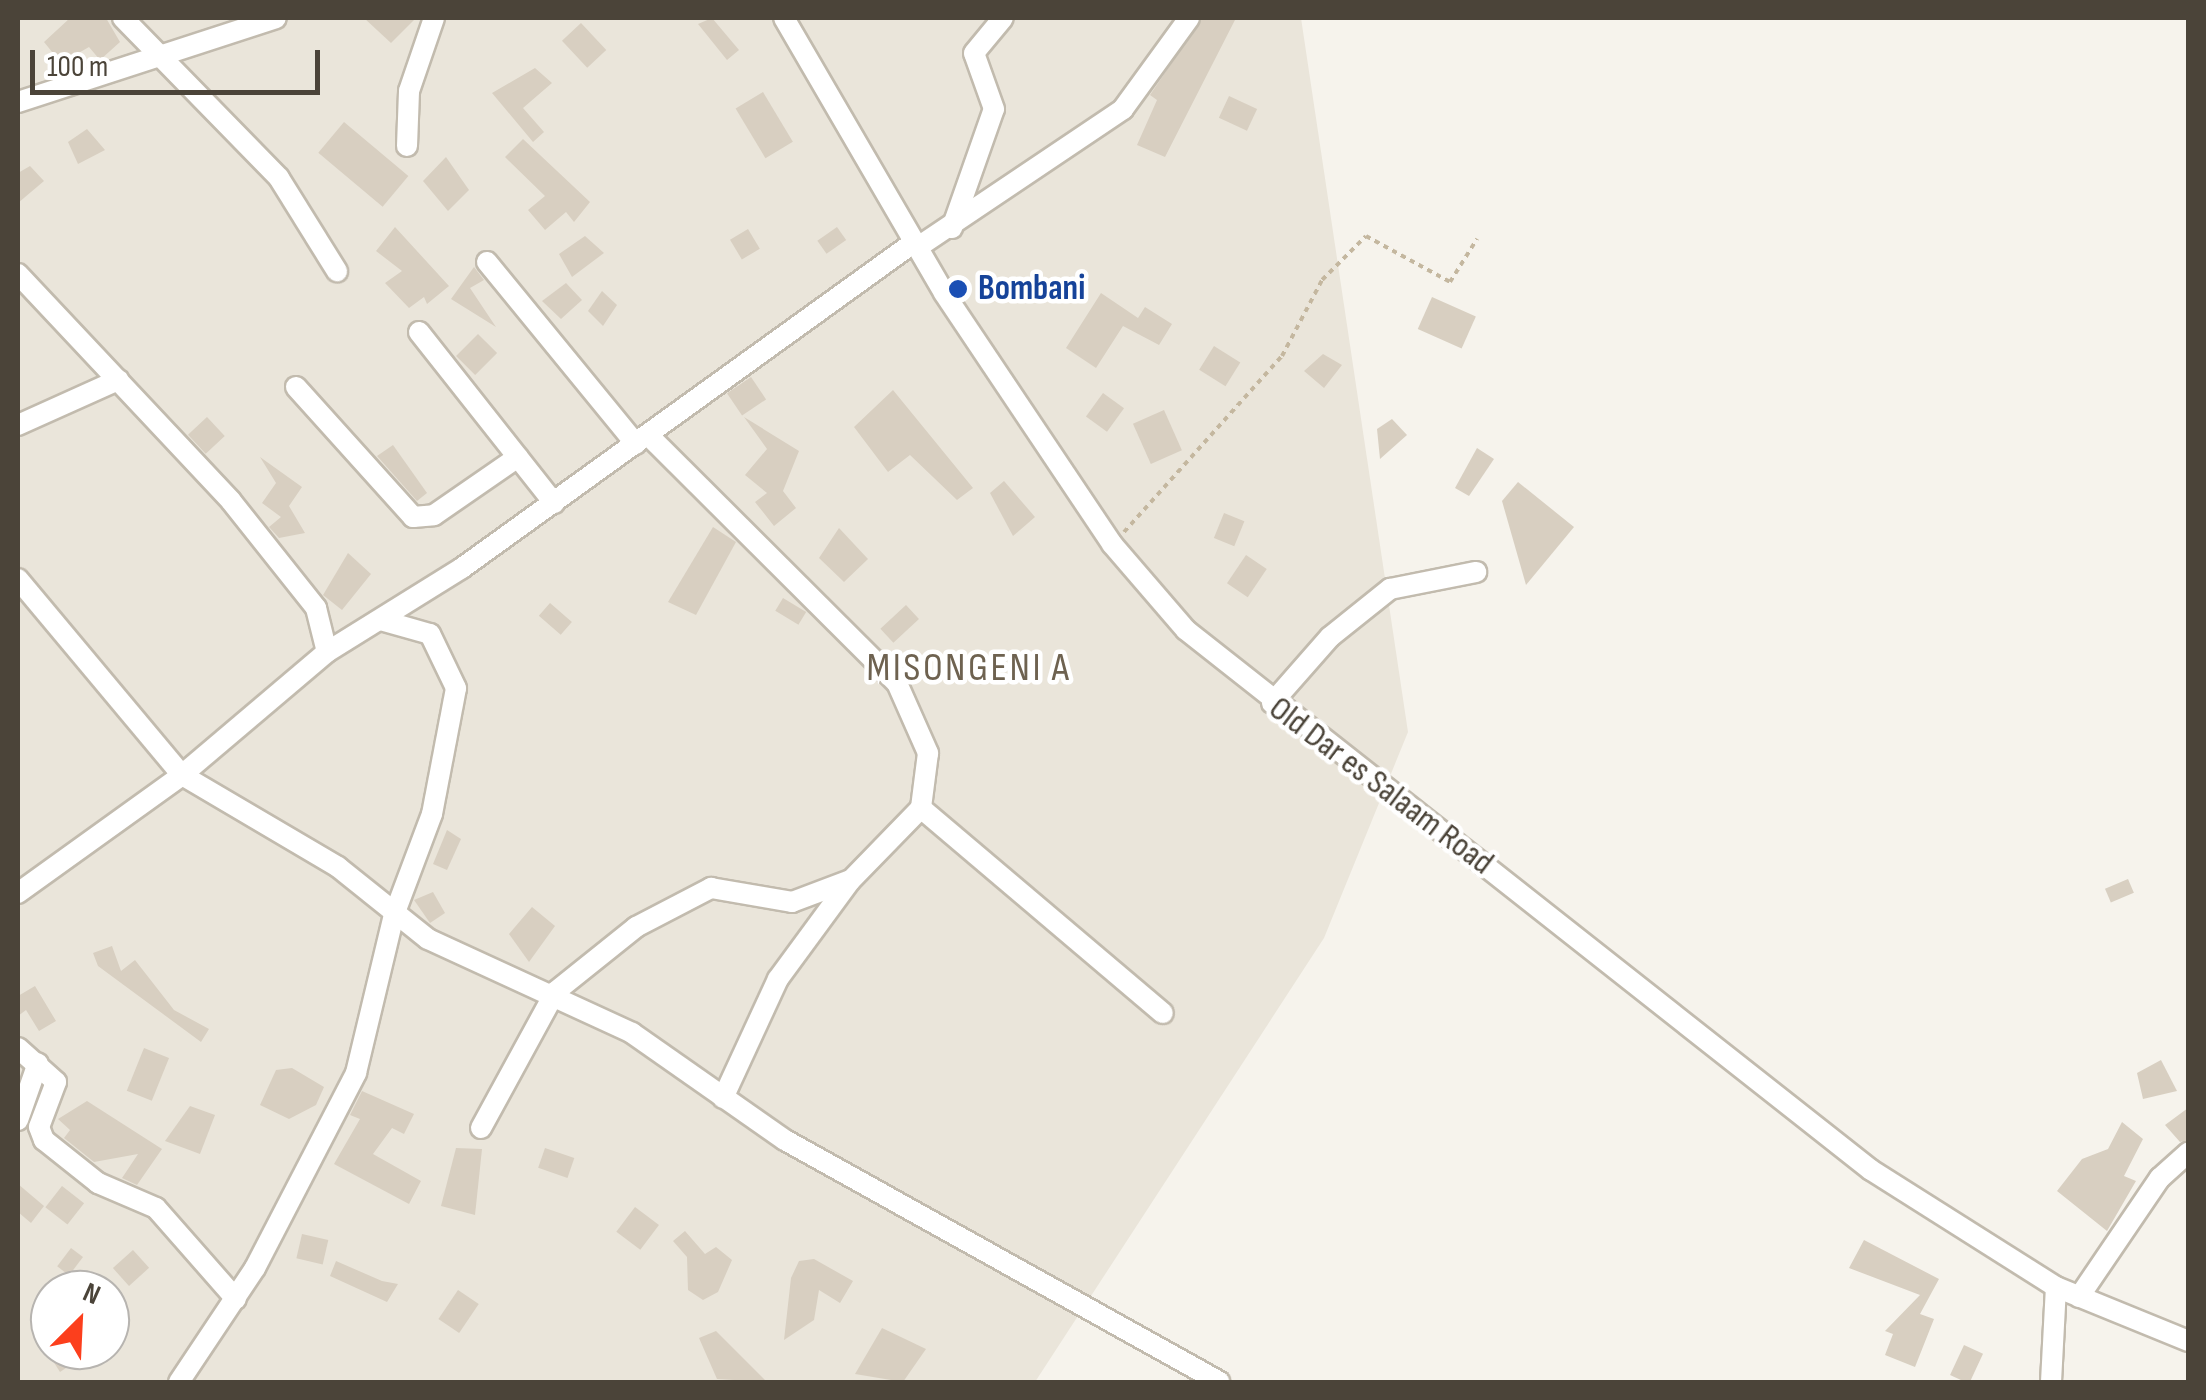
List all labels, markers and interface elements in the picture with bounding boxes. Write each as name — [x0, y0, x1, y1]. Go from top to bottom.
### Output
scale bar — [35, 30, 325, 92]
text: 100 m — [47, 49, 108, 85]
place label: Bombani — [978, 268, 1085, 310]
marker: Bombani — [947, 278, 969, 300]
district label: MISONGENI A — [867, 644, 1071, 692]
street label: Old Dar es Salaam Road — [1260, 688, 1502, 884]
north arrow — [30, 1270, 130, 1370]
text: N — [78, 1276, 105, 1312]

